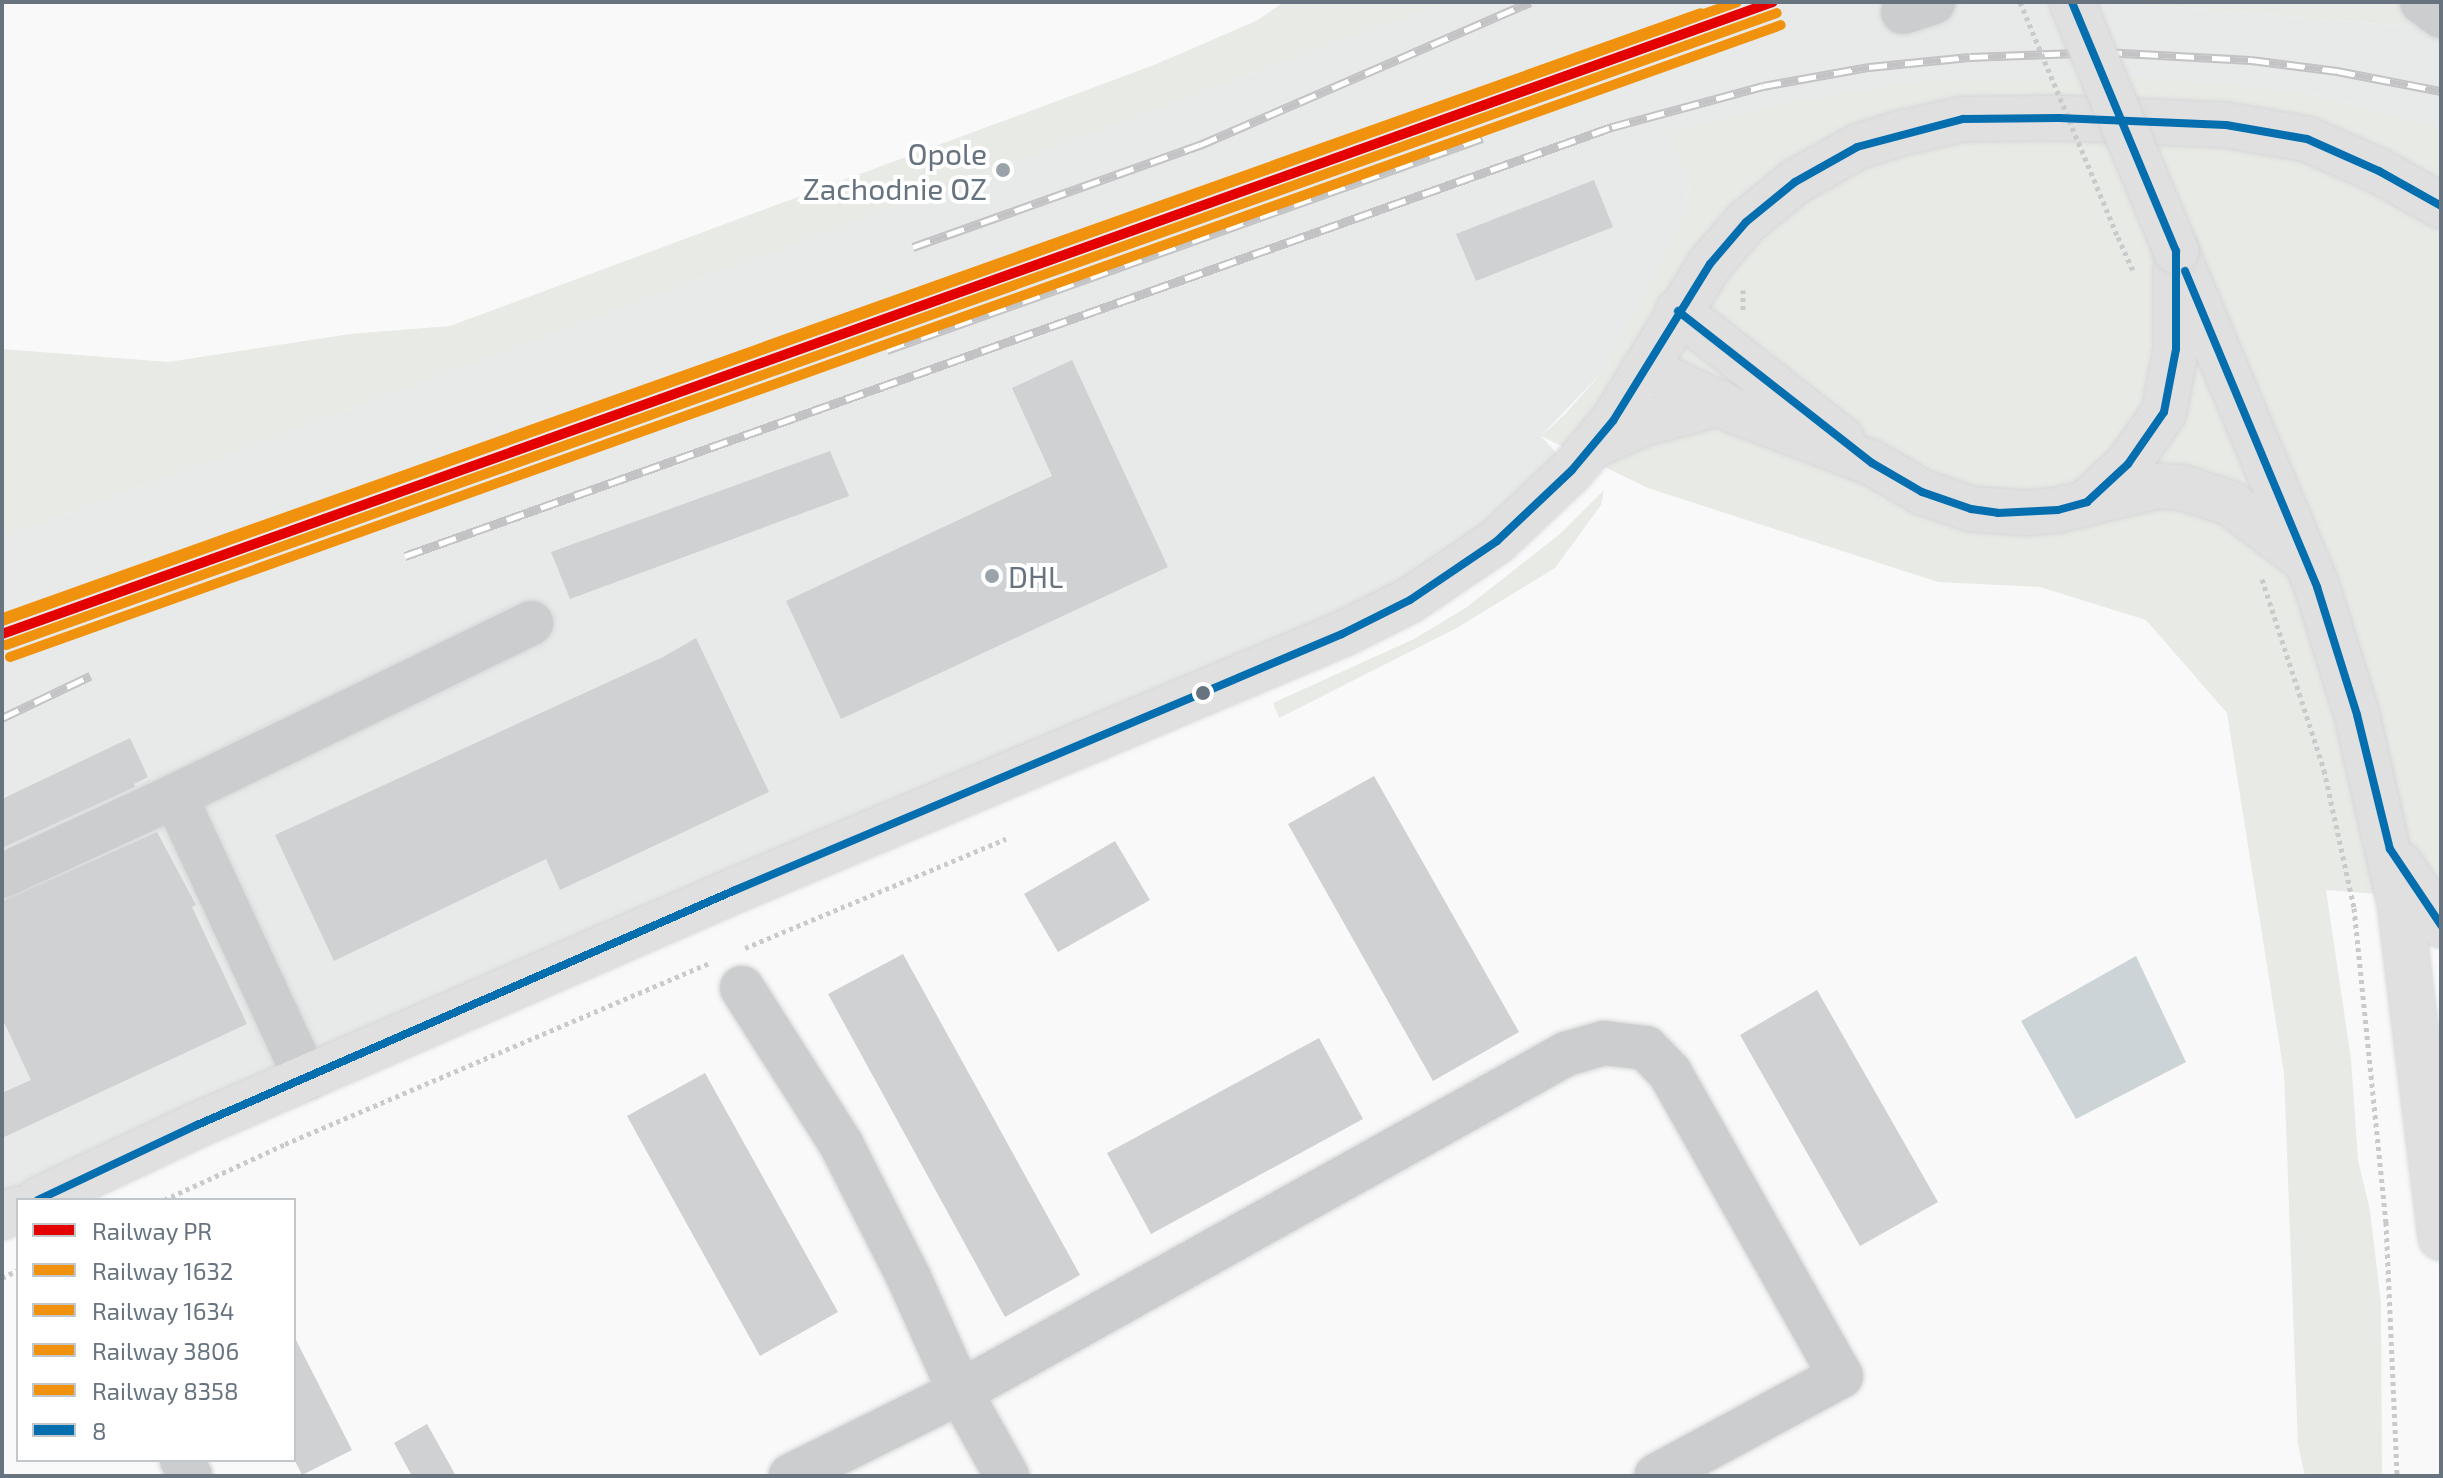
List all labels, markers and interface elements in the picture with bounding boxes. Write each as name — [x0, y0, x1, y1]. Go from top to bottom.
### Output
place label: Opole Zachodnie OZ — [803, 135, 987, 206]
marker: Opole Zachodnie OZ — [994, 161, 1012, 179]
place label: DHL — [1008, 558, 1063, 594]
marker: DHL — [983, 567, 1001, 585]
unlabelled marker — [1195, 685, 1211, 701]
legend — [16, 1198, 296, 1462]
text: Railway PR — [92, 1216, 212, 1245]
text: Railway 1632 — [92, 1256, 233, 1285]
text: Railway 1634 — [92, 1296, 235, 1325]
text: Railway 3806 — [92, 1336, 239, 1365]
text: Railway 8358 — [92, 1376, 239, 1405]
text: 8 — [92, 1416, 107, 1445]

